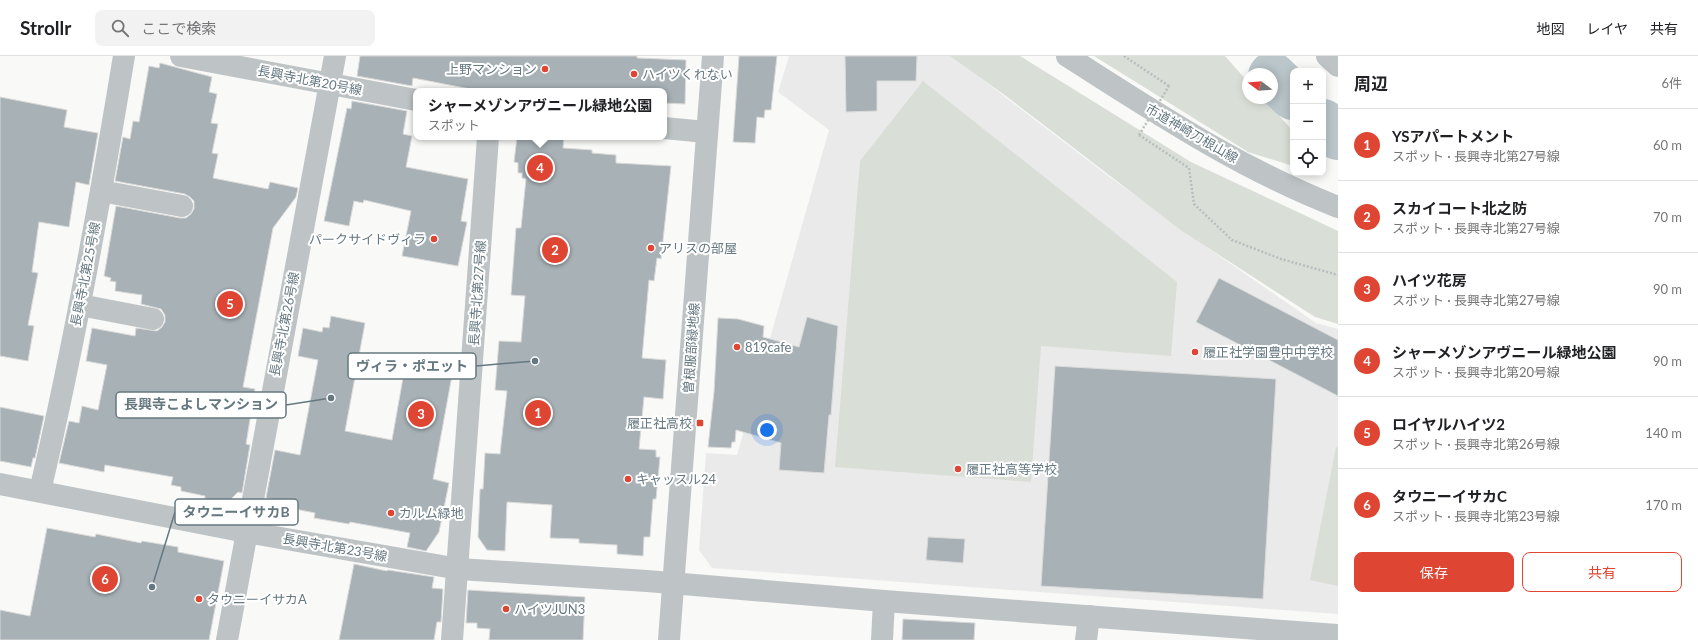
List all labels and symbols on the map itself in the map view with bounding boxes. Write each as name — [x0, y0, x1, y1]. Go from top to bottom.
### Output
place label: 上野マンション — [446, 61, 537, 77]
street label: 長興寺北第20号線 — [256, 62, 364, 98]
marker: 上野マンション — [540, 64, 550, 74]
place label: ハイツくれない — [642, 66, 733, 82]
north arrow — [1242, 68, 1278, 104]
marker: ハイツくれない — [629, 69, 639, 79]
street label: 市道神崎刀根山線 — [1143, 100, 1241, 166]
pin: 4 — [527, 153, 553, 183]
street label: 長興寺北第25号線 — [67, 220, 103, 328]
place label: パークサイドヴィラ — [309, 231, 426, 247]
marker: パークサイドヴィラ — [429, 234, 439, 244]
pin: 2 — [542, 235, 568, 265]
street label: 長興寺北第27号線 — [465, 240, 489, 346]
place label: アリスの部屋 — [659, 240, 737, 256]
marker: アリスの部屋 — [646, 243, 656, 253]
street label: 長興寺北第26号線 — [266, 270, 302, 378]
pin: 5 — [217, 289, 243, 319]
street label: 曽根服部緑地線 — [680, 302, 702, 394]
place label: 819cafe — [745, 339, 792, 355]
marker: 819cafe — [732, 342, 742, 352]
place label: 履正社学園豊中中学校 — [1203, 344, 1333, 360]
marker: 履正社学園豊中中学校 — [1190, 347, 1200, 357]
callout: ヴィラ・ポエット — [348, 353, 476, 379]
text: ヴィラ・ポエット — [356, 357, 468, 374]
callout: 長興寺こよしマンション — [116, 392, 286, 418]
text: 長興寺こよしマンション — [124, 395, 278, 412]
pin: 1 — [525, 398, 551, 428]
pin: 3 — [408, 399, 434, 429]
place label: 履正社高校 — [627, 415, 692, 431]
marker: 履正社高校 — [695, 418, 705, 428]
your location — [757, 420, 777, 440]
place label: 履正社高等学校 — [966, 461, 1057, 477]
marker: 履正社高等学校 — [953, 464, 963, 474]
place label: キャッスル24 — [636, 471, 717, 487]
marker: キャッスル24 — [623, 474, 633, 484]
callout: タウニーイサカB — [175, 499, 298, 525]
text: タウニーイサカB — [182, 503, 290, 520]
place label: カルム緑地 — [399, 505, 464, 521]
marker: カルム緑地 — [386, 508, 396, 518]
street label: 長興寺北第23号線 — [281, 530, 389, 564]
pin: 6 — [92, 564, 118, 594]
place label: タウニーイサカA — [207, 591, 307, 607]
marker: タウニーイサカA — [194, 594, 204, 604]
place label: ハイツJUN3 — [514, 601, 585, 617]
marker: ハイツJUN3 — [501, 604, 511, 614]

